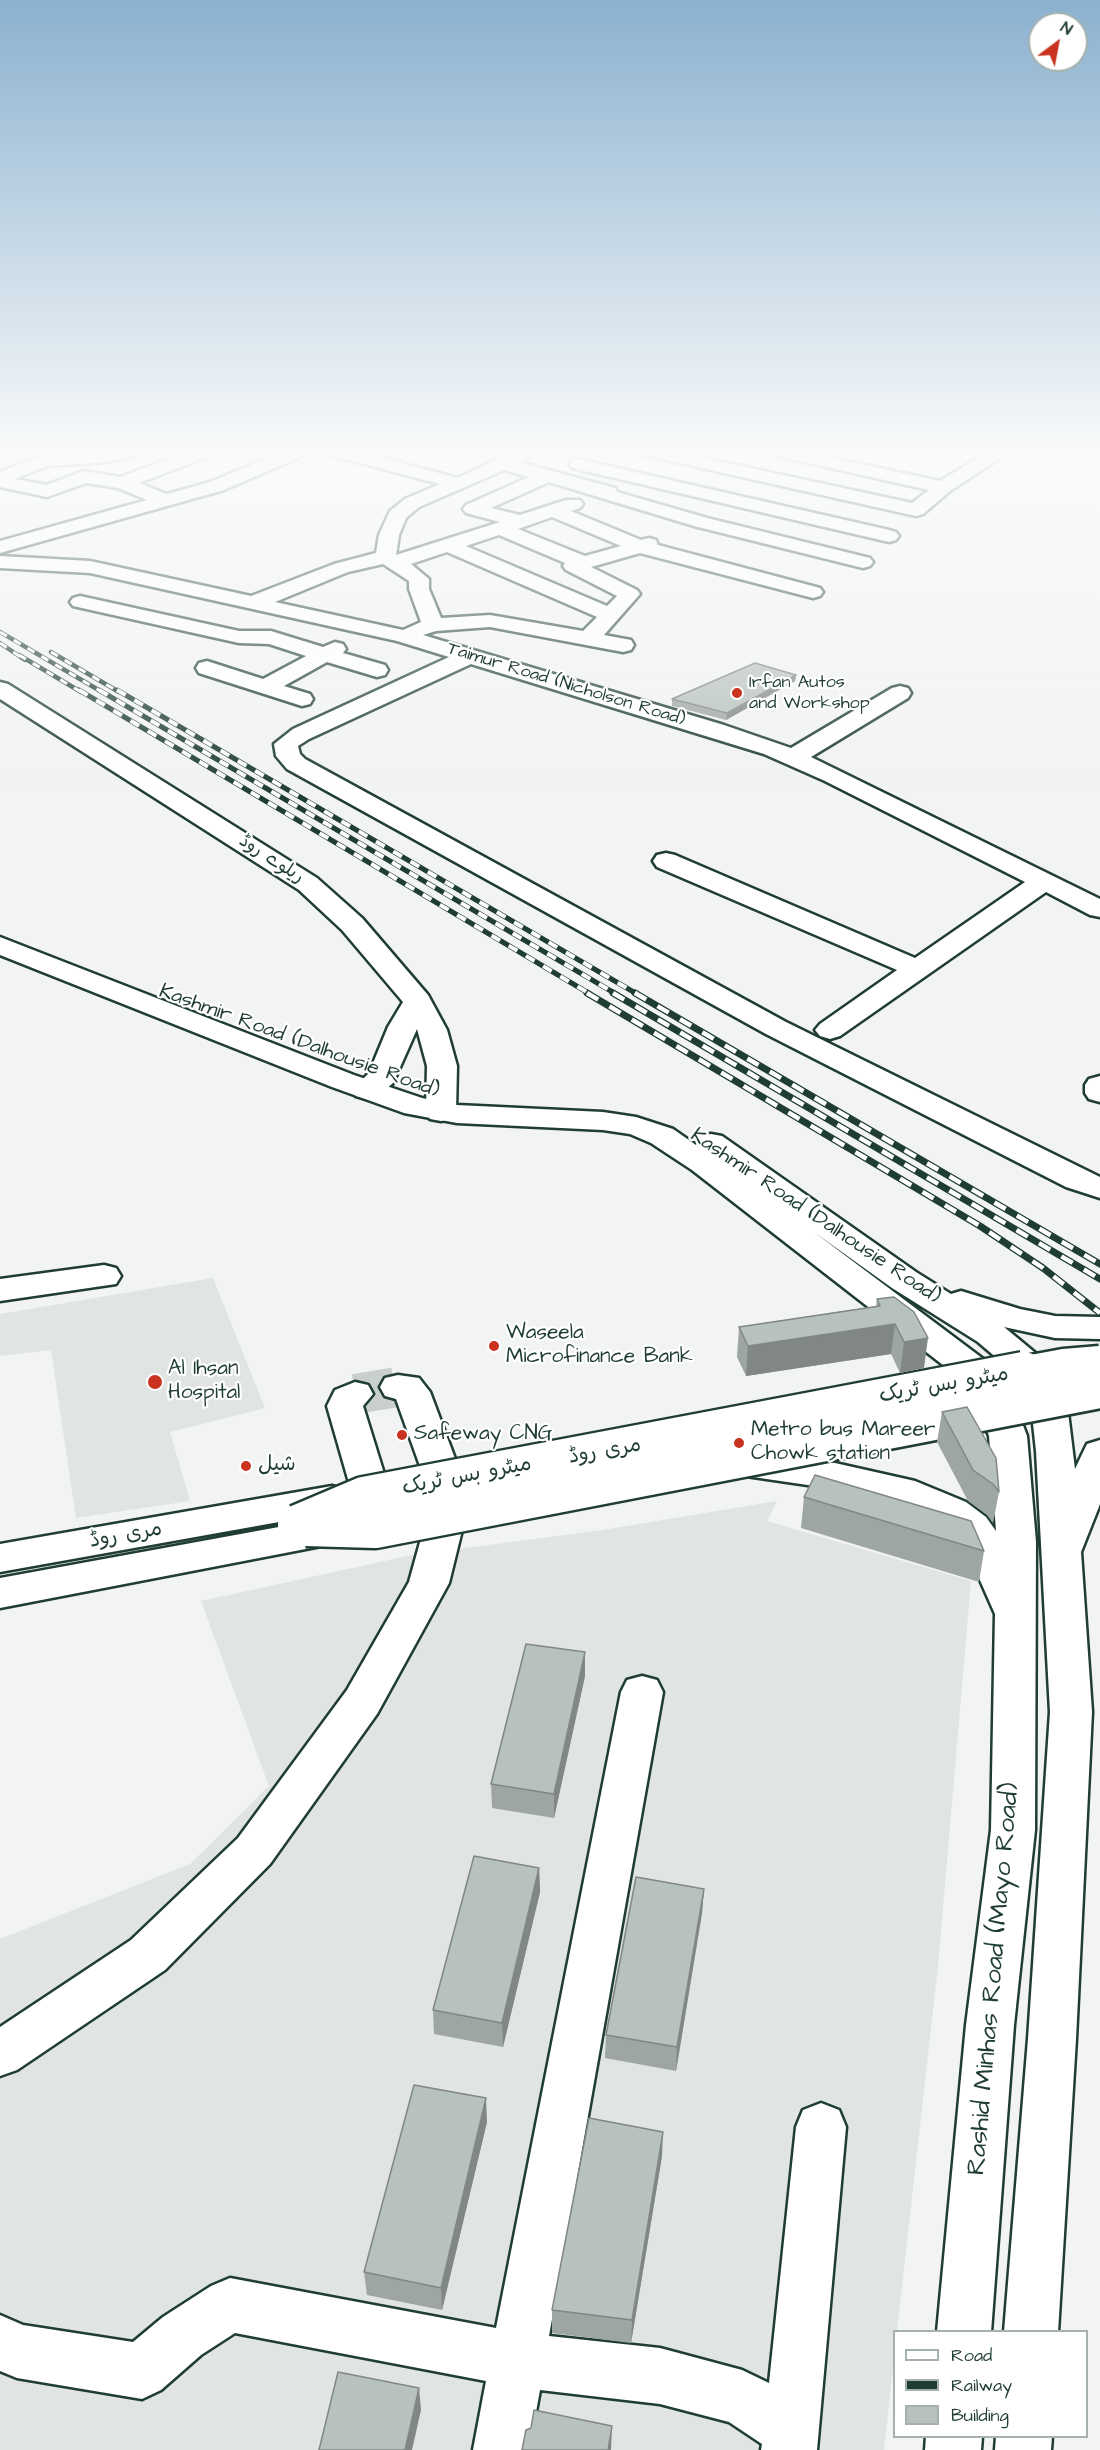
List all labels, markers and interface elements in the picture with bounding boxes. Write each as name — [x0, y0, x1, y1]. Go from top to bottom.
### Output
north arrow — [1028, 12, 1088, 72]
text: N — [1056, 16, 1077, 40]
street label: Taimur Road (Nicholson Road) — [444, 638, 688, 732]
place label: Irfan Autos and Workshop — [749, 672, 870, 714]
marker: Irfan Autos and Workshop — [730, 686, 744, 700]
street label: ریلوے روڈ — [234, 831, 308, 889]
street label: Kashmir Road (Dalhousie Road) — [155, 979, 443, 1105]
street label: Kashmir Road (Dalhousie Road) — [685, 1124, 945, 1310]
place label: Waseela Microfinance Bank — [506, 1321, 693, 1371]
marker: Waseela Microfinance Bank — [487, 1339, 501, 1353]
place label: Al Ihsan Hospital — [168, 1357, 240, 1407]
street label: میٹرو بس ٹریک — [877, 1362, 1011, 1410]
marker: Al Ihsan Hospital — [146, 1373, 164, 1391]
place label: Metro bus Mareer Chowk station — [751, 1418, 935, 1468]
place label: Safeway CNG — [414, 1422, 552, 1448]
marker: Safeway CNG — [395, 1428, 409, 1442]
street label: مری روڈ — [567, 1433, 643, 1471]
marker: Metro bus Mareer Chowk station — [732, 1436, 746, 1450]
street label: میٹرو بس ٹریک — [400, 1452, 534, 1502]
place label: شیل — [258, 1453, 296, 1479]
marker: شیل — [239, 1459, 253, 1473]
street label: مری روڈ — [88, 1517, 164, 1555]
street label: Rashid Minhas Road (Mayo Road) — [962, 1781, 1028, 2177]
legend — [893, 2330, 1088, 2438]
text: Road — [951, 2343, 992, 2368]
text: Railway — [951, 2373, 1012, 2398]
text: Building — [951, 2403, 1009, 2428]

